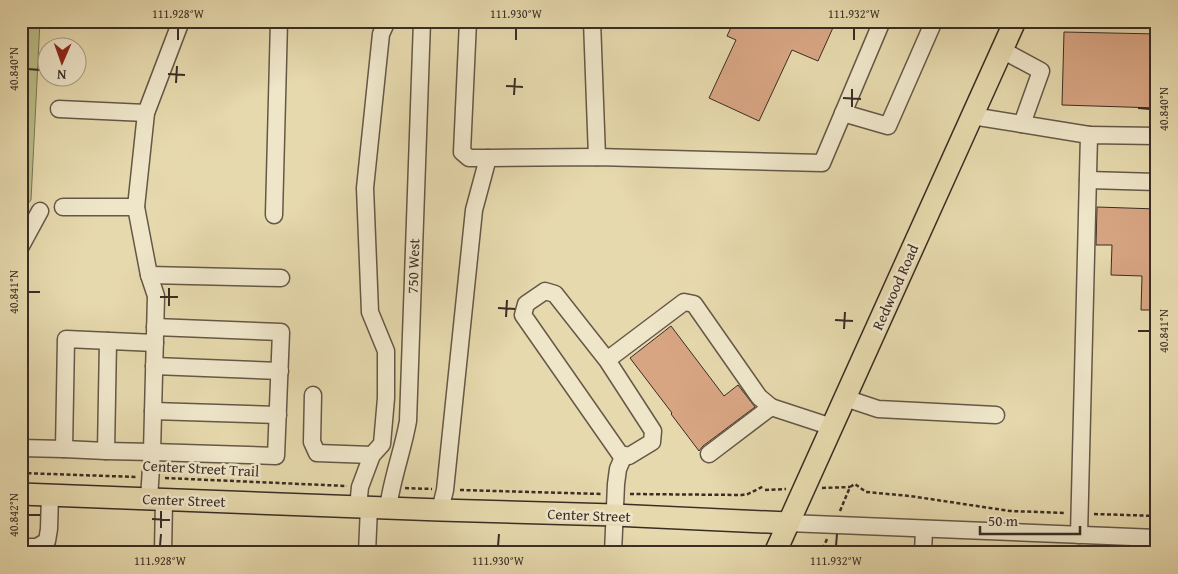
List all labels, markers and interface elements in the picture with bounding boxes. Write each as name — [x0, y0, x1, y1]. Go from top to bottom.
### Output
text: 111.928°W — [152, 5, 205, 22]
text: 111.930°W — [490, 5, 543, 22]
text: 111.932°W — [828, 5, 881, 22]
north arrow — [38, 38, 88, 88]
text: 40.840°N — [5, 47, 22, 91]
text: N — [56, 65, 67, 85]
text: 40.840°N — [1155, 87, 1172, 131]
street label: 750 West — [402, 237, 424, 294]
street label: Redwood Road — [867, 241, 923, 333]
text: 40.841°N — [5, 270, 22, 314]
text: 40.841°N — [1155, 309, 1172, 353]
street label: Center Street Trail — [142, 454, 260, 482]
street label: Center Street — [142, 488, 227, 512]
text: 40.842°N — [5, 493, 22, 537]
street label: Center Street — [547, 503, 632, 527]
scale bar — [980, 504, 1080, 536]
text: 50 m — [988, 510, 1019, 531]
text: 111.928°W — [134, 552, 187, 569]
text: 111.930°W — [472, 552, 525, 569]
text: 111.932°W — [810, 552, 863, 569]

